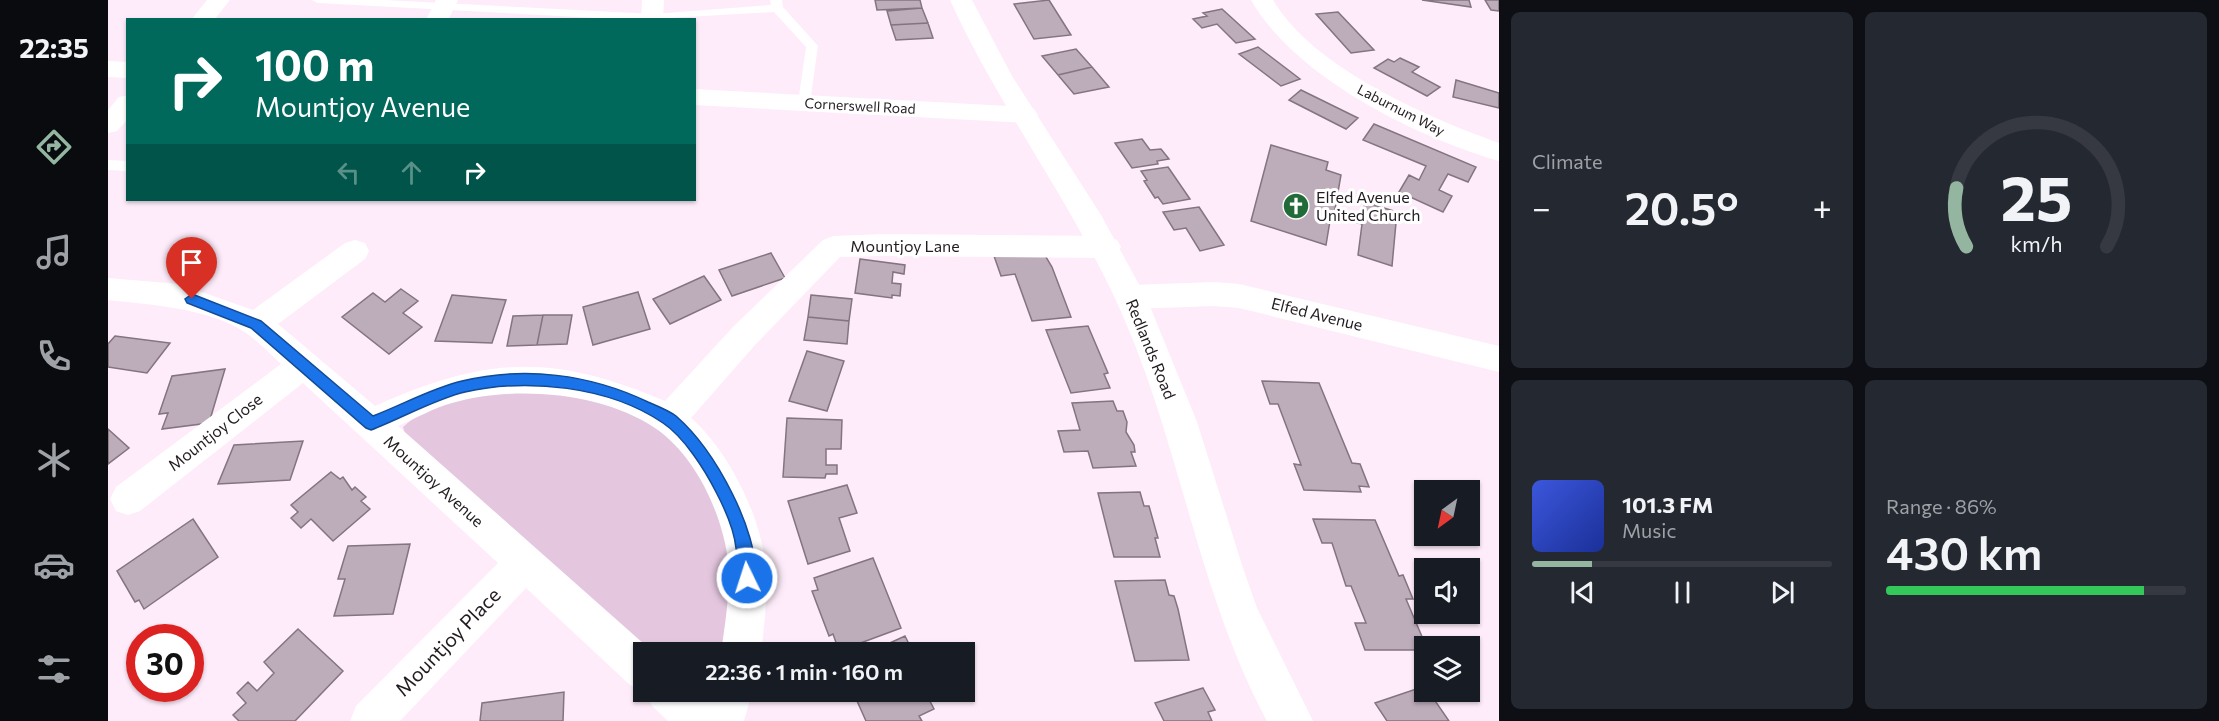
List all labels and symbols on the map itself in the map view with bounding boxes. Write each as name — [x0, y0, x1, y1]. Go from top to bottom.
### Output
street label: Laburnum Way — [1355, 80, 1448, 139]
street label: Cornerswell Road — [804, 94, 916, 117]
place label: Elfed Avenue United Church — [1316, 187, 1420, 224]
church icon: Elfed Avenue United Church — [1281, 191, 1311, 221]
street label: Mountjoy Lane — [850, 236, 960, 255]
pin — [166, 237, 217, 299]
street label: Elfed Avenue — [1269, 293, 1365, 334]
street label: Redlands Road — [1123, 296, 1180, 402]
street label: Mountjoy Close — [164, 389, 266, 474]
street label: Mountjoy Avenue — [381, 431, 488, 530]
north arrow — [1414, 480, 1480, 546]
position arrow — [715, 546, 779, 610]
street label: Mountjoy Place — [390, 582, 505, 700]
speed limit sign: 30 — [126, 624, 204, 702]

